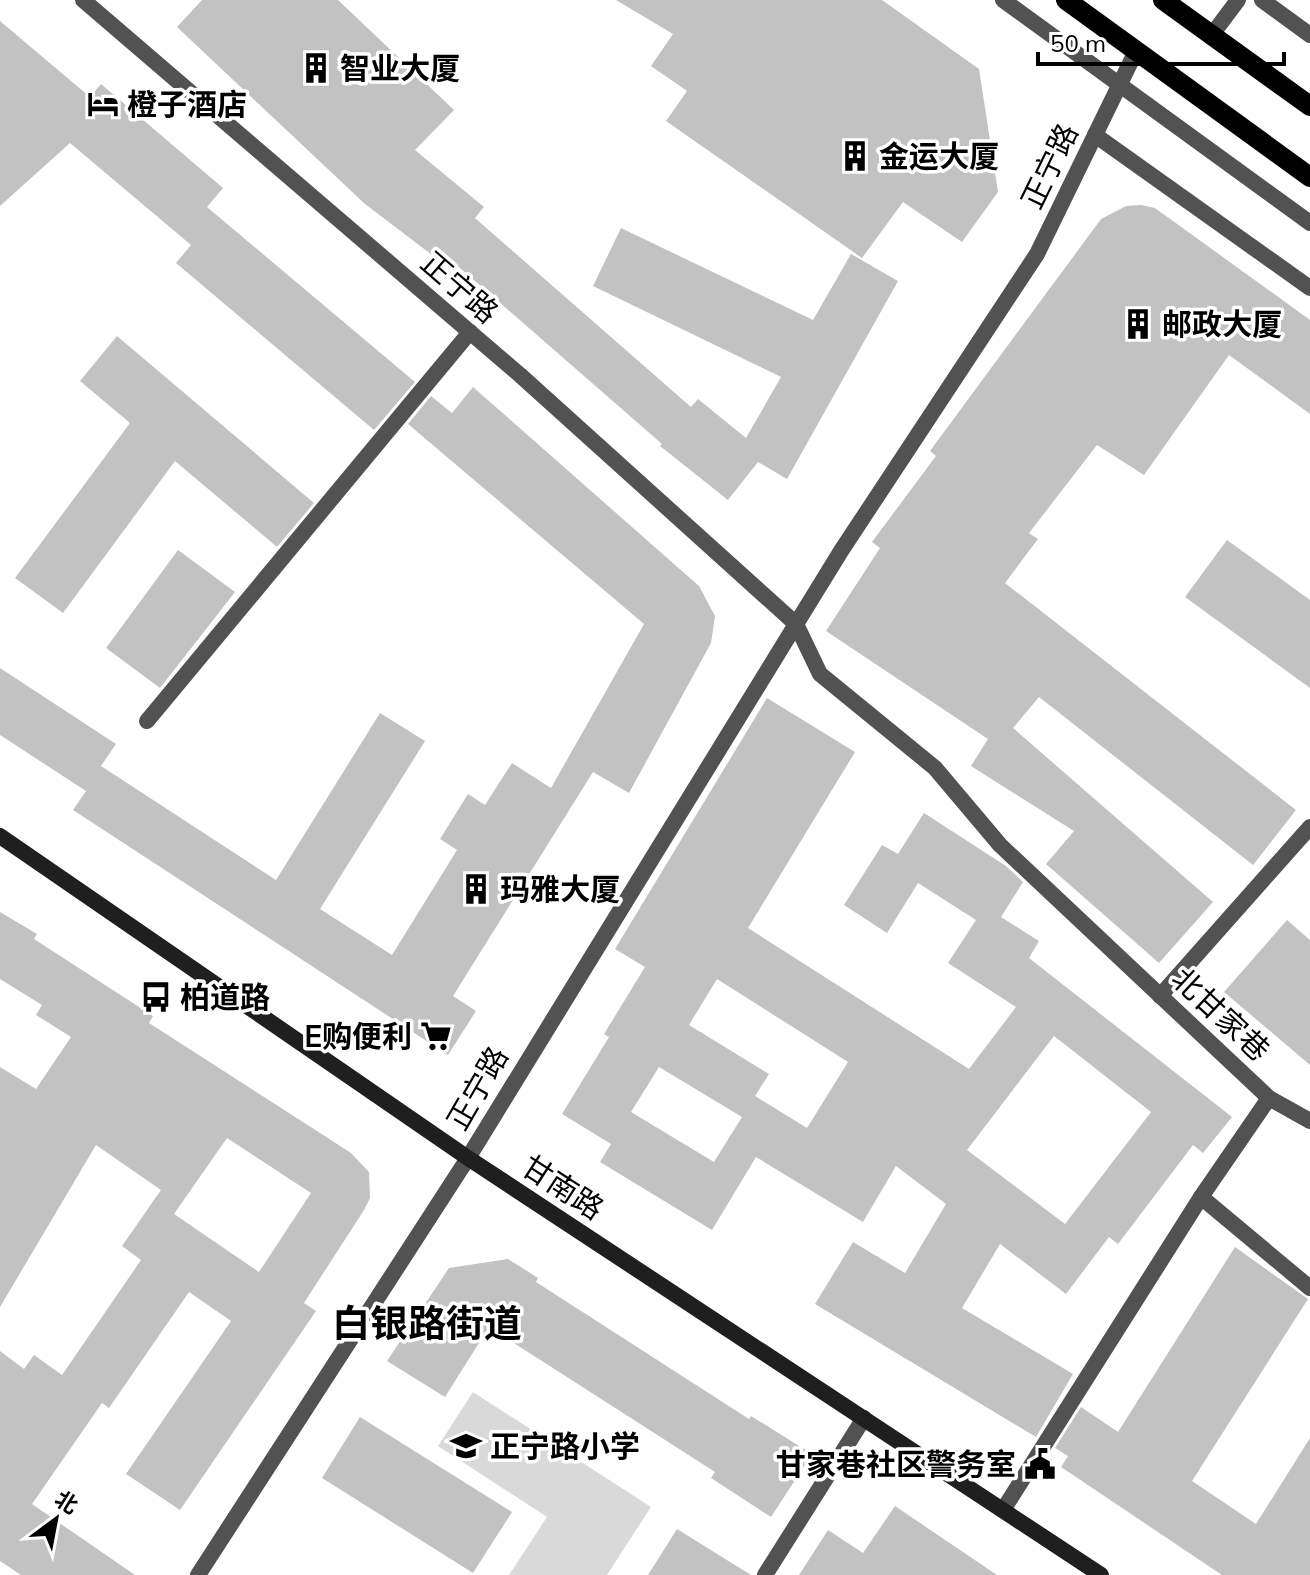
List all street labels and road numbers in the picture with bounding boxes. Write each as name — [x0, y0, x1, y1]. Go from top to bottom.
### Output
street label: 正宁路 — [1012, 117, 1086, 215]
street label: 正宁路 — [414, 243, 506, 331]
street label: 北甘家巷 — [1164, 959, 1278, 1069]
street label: 正宁路 — [438, 1040, 516, 1136]
street label: 甘南路 — [515, 1147, 611, 1227]

